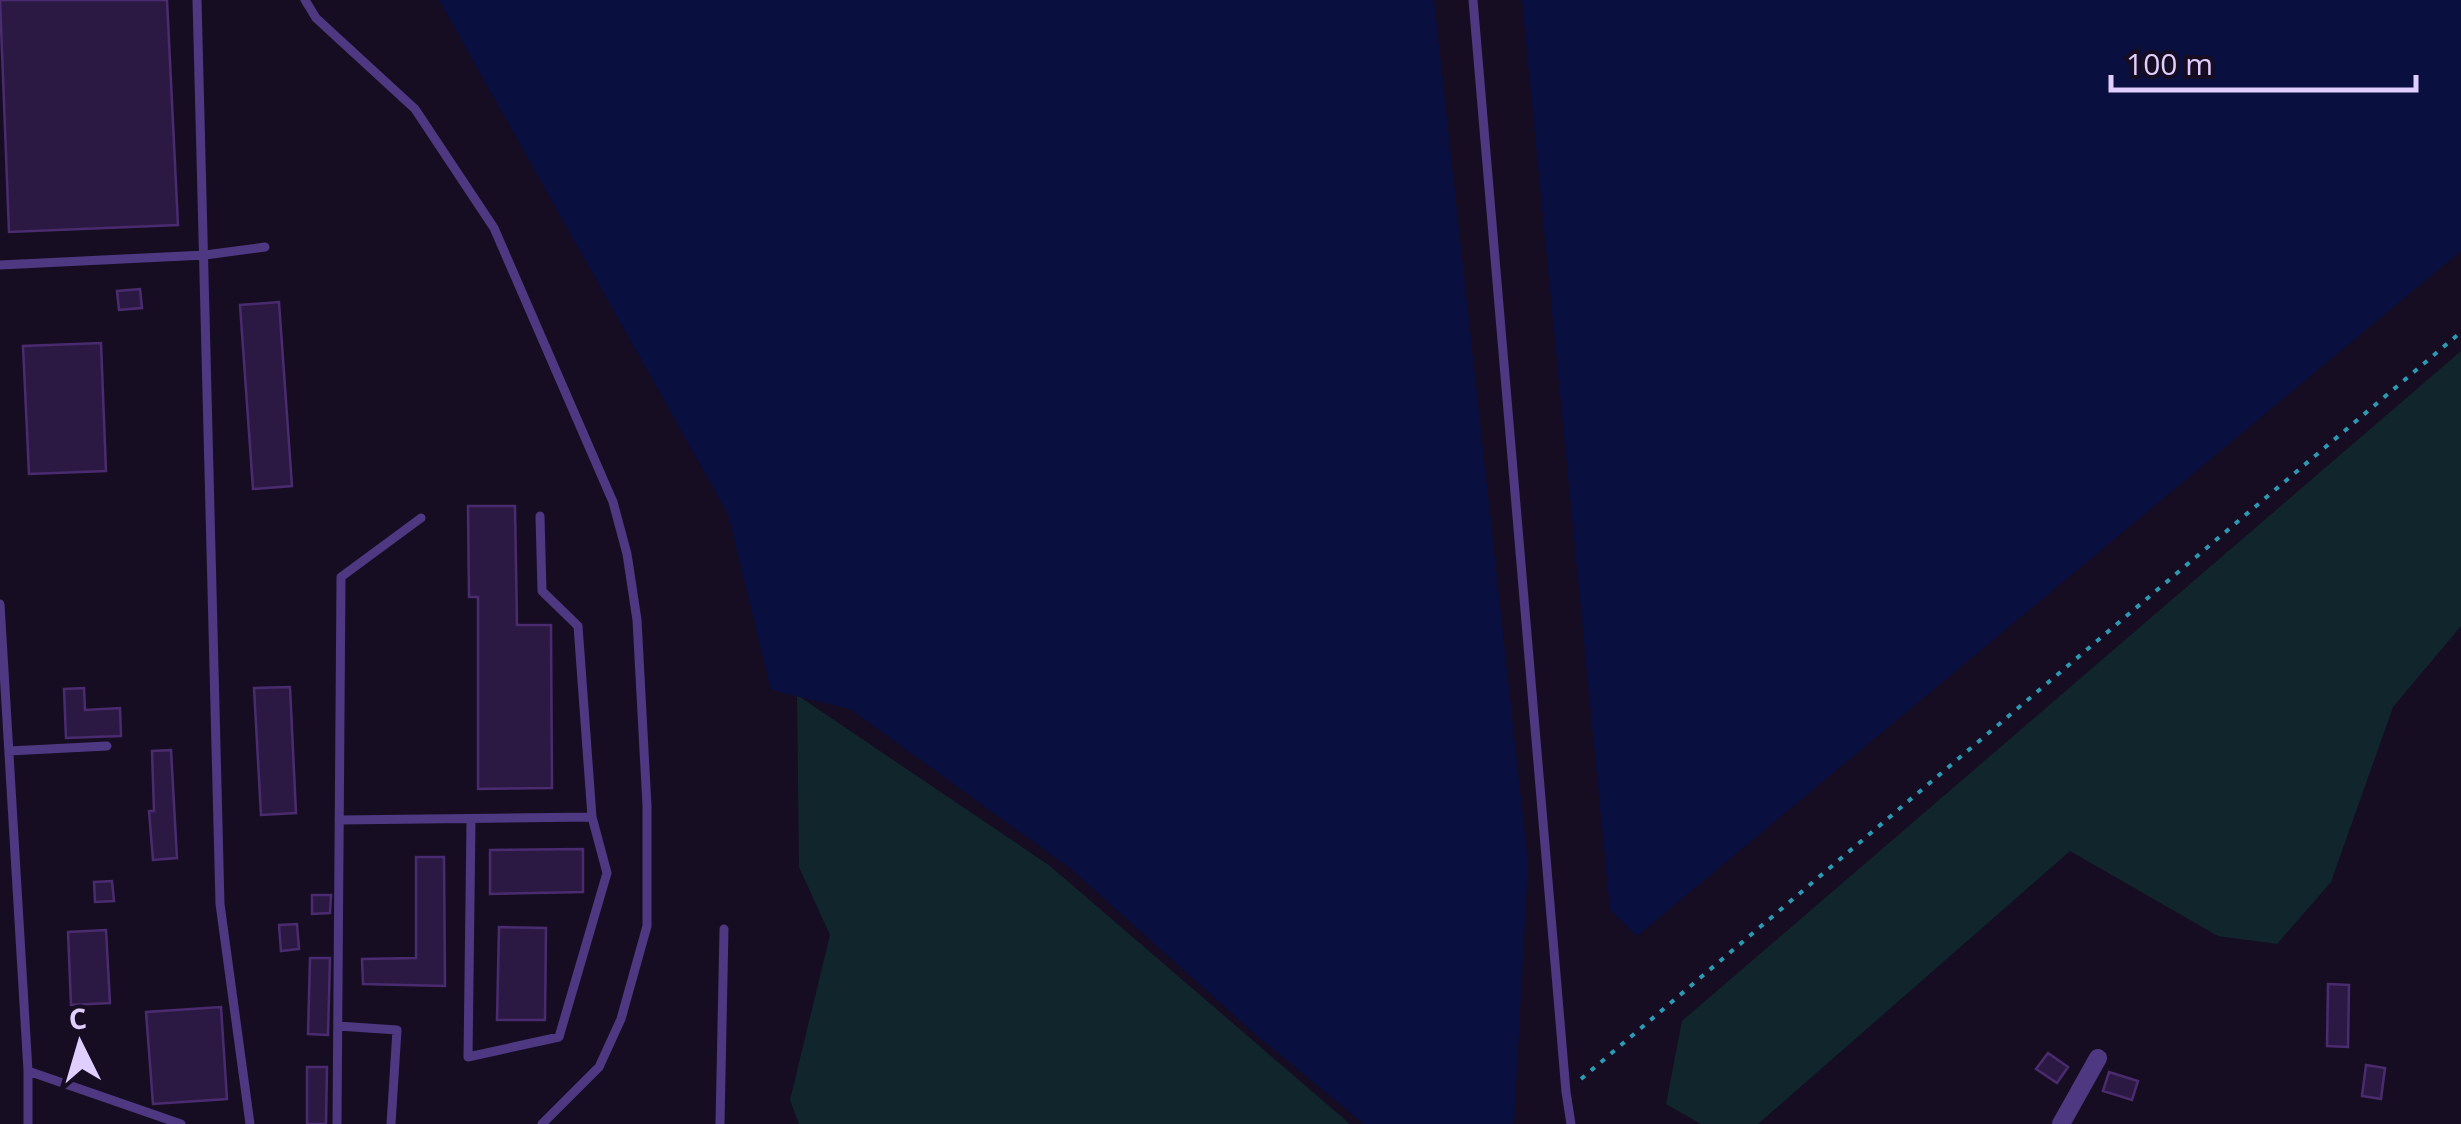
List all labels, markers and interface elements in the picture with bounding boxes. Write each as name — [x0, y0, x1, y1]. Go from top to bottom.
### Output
scale bar — [2111, 30, 2416, 92]
text: 100 m — [2126, 43, 2213, 84]
north arrow — [30, 994, 130, 1094]
text: С — [67, 998, 88, 1038]

